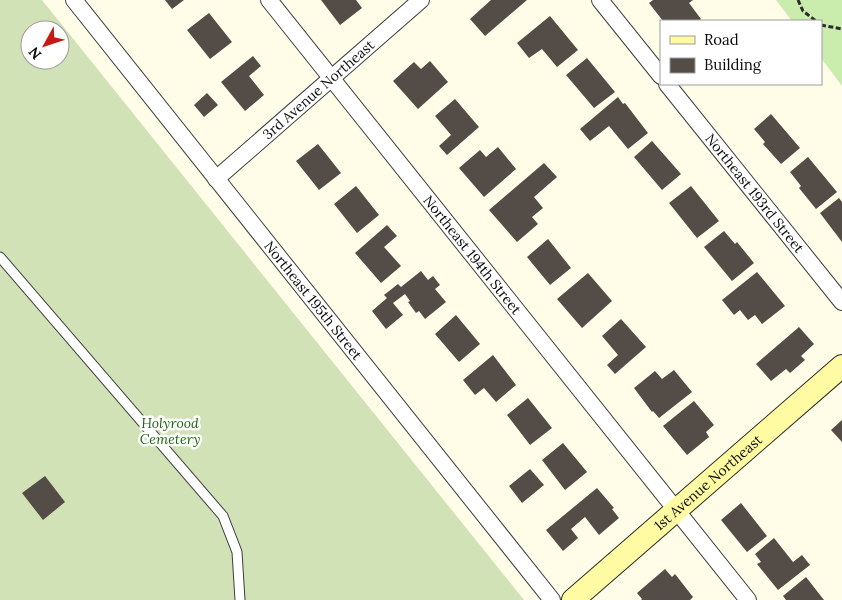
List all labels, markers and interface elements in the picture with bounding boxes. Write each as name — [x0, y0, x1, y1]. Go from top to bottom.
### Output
north arrow — [20, 20, 70, 70]
legend — [660, 20, 822, 85]
text: Road — [704, 30, 739, 49]
street label: 3rd Avenue Northeast — [259, 36, 378, 143]
text: N — [25, 43, 45, 63]
text: Building — [704, 55, 762, 74]
street label: Northeast 193rd Street — [701, 130, 808, 257]
street label: Northeast 194th Street — [419, 192, 526, 318]
street label: Northeast 195th Street — [260, 237, 367, 364]
park label: Holyrood Cemetery — [140, 414, 200, 448]
street label: 1st Avenue Northeast — [650, 430, 766, 534]

